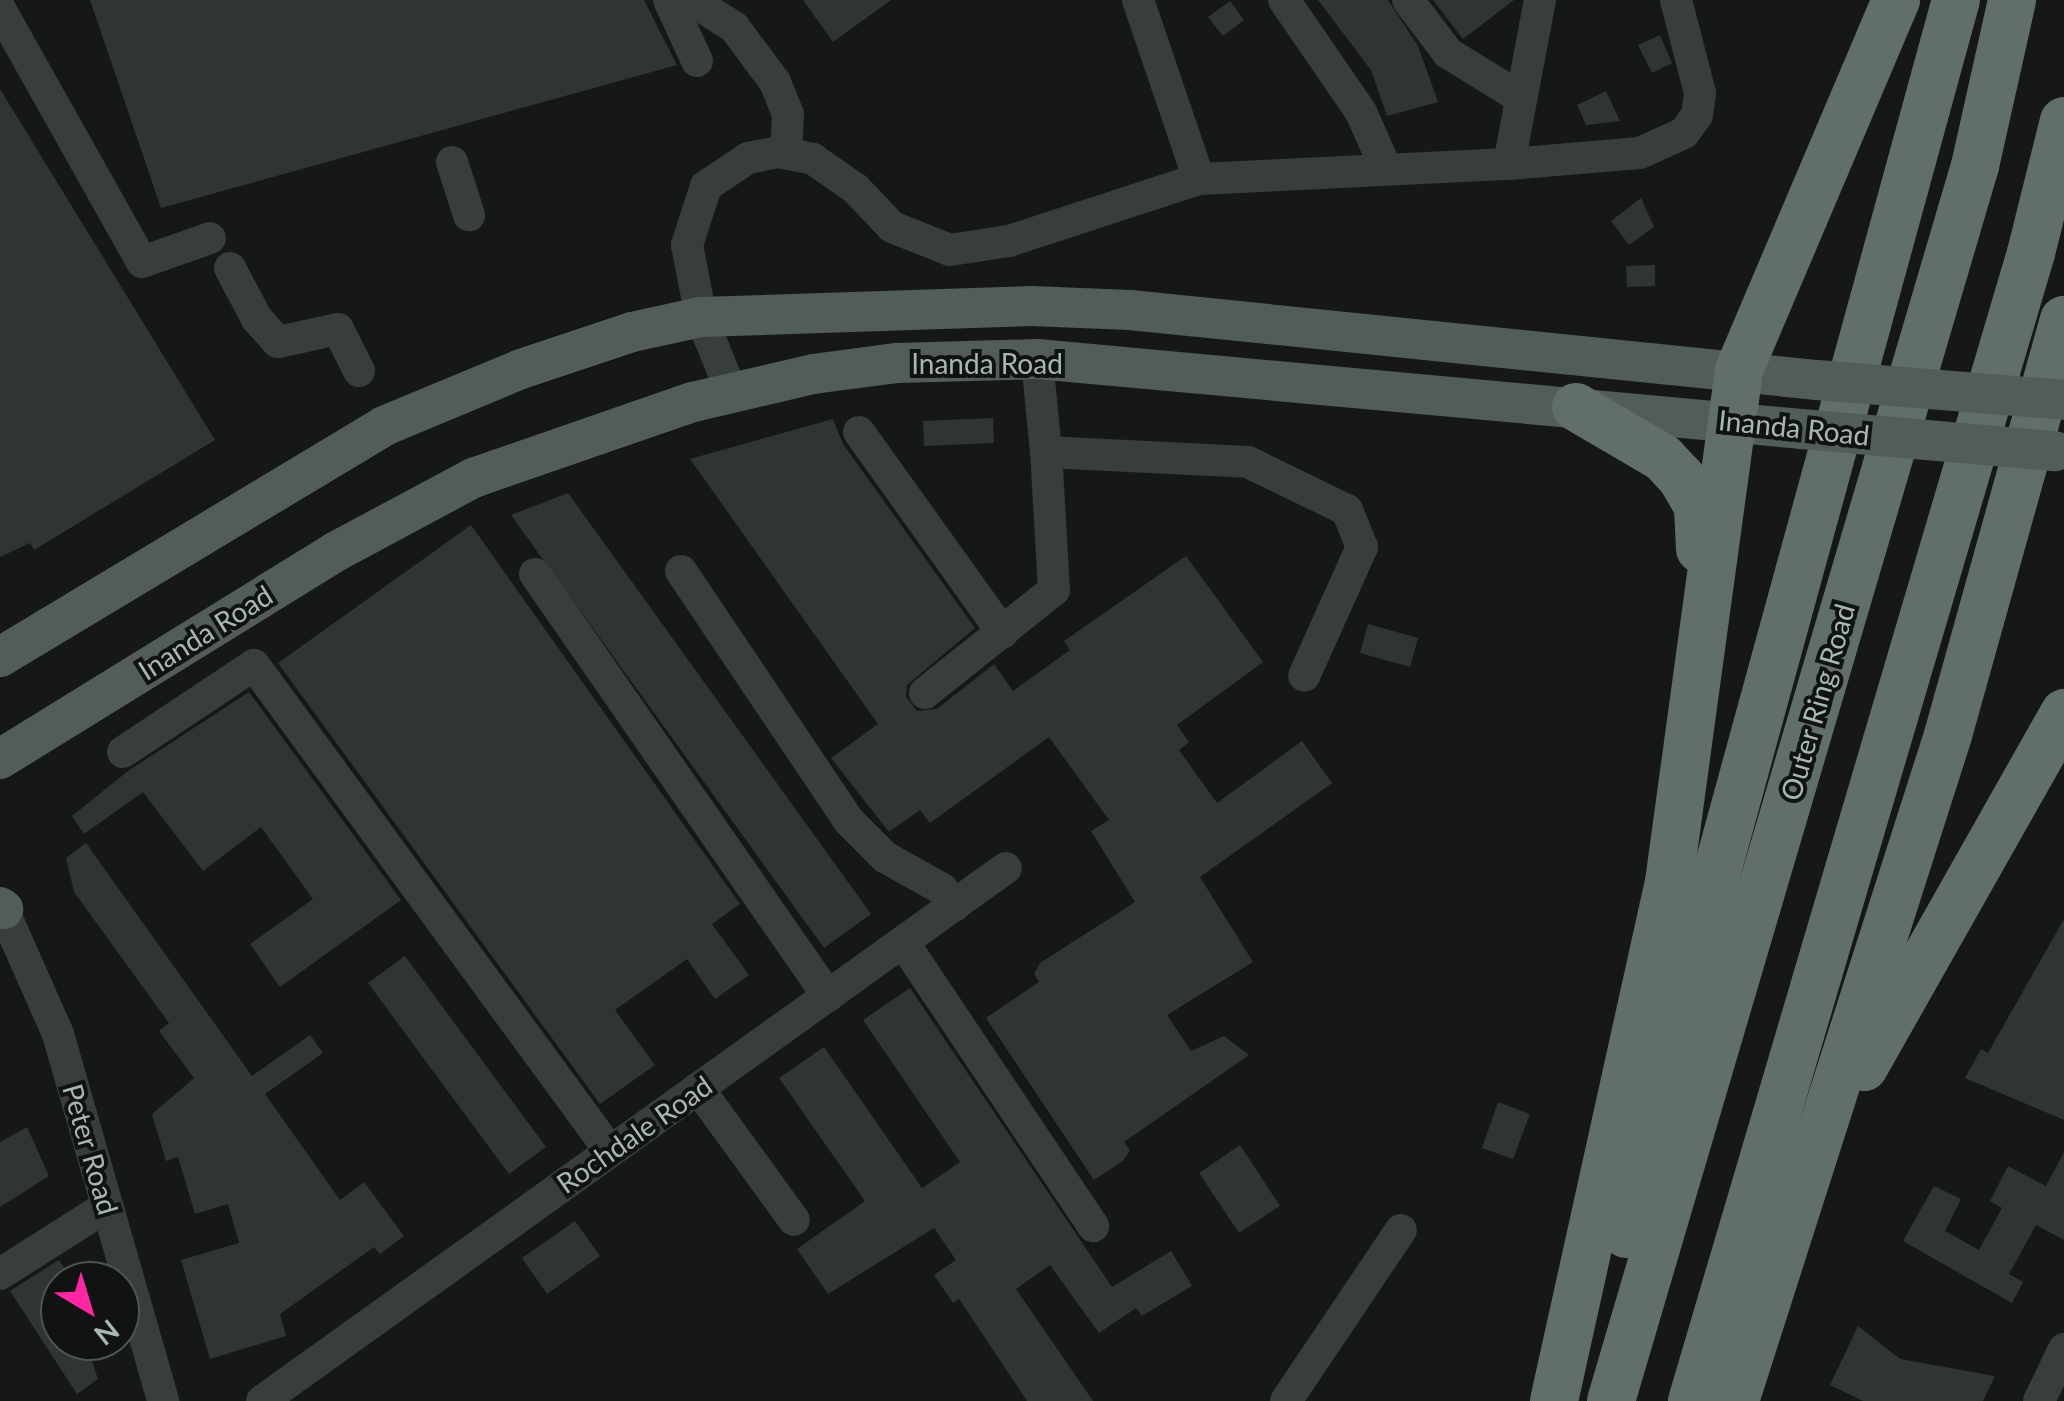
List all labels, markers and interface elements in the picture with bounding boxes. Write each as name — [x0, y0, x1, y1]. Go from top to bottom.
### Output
street label: Inanda Road — [911, 346, 1063, 380]
street label: Inanda Road — [1717, 402, 1871, 452]
street label: Inanda Road — [132, 578, 278, 686]
street label: Outer Ring Road — [1773, 600, 1861, 804]
street label: Rochdale Road — [550, 1068, 718, 1200]
street label: Peter Road — [56, 1079, 126, 1219]
north arrow — [40, 1261, 140, 1361]
text: N — [88, 1313, 126, 1353]

